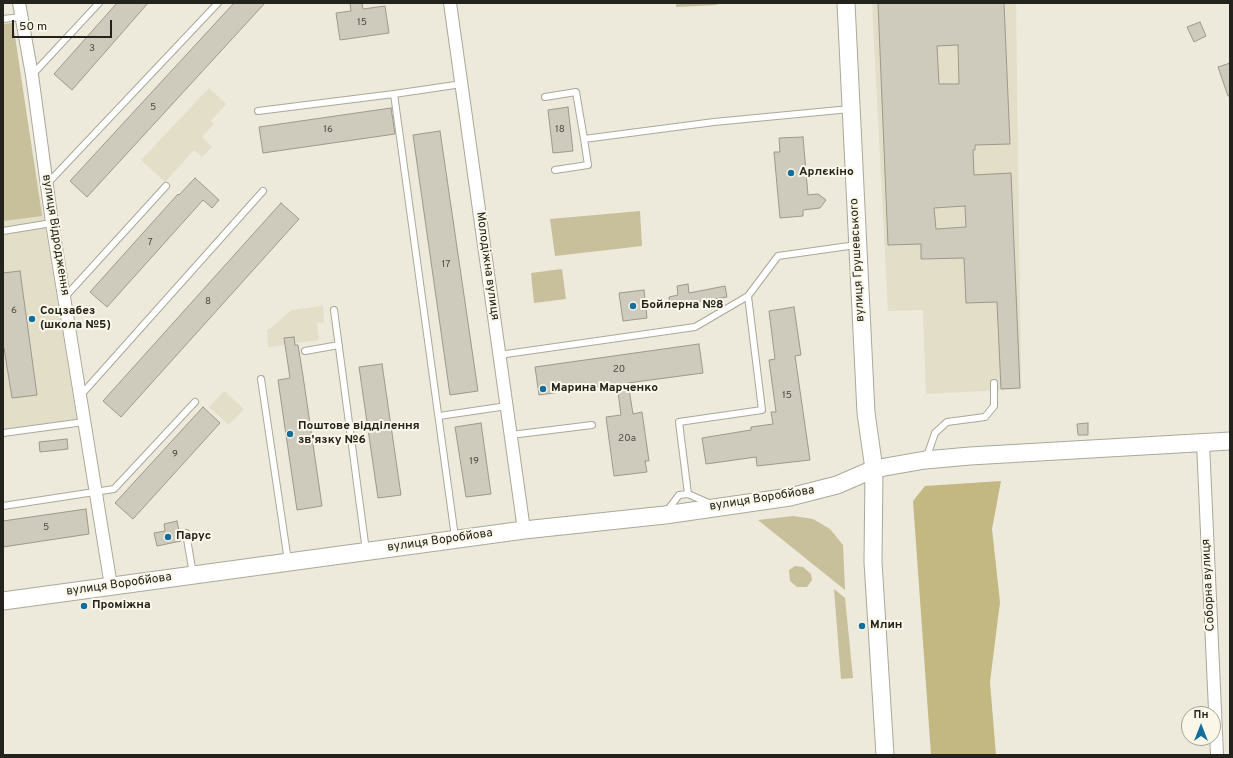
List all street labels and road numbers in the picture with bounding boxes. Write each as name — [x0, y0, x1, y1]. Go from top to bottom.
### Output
street label: вулиця Відродження — [38, 173, 72, 297]
street label: вулиця Грушевського — [848, 198, 868, 322]
street label: Молодіжна вулиця — [472, 211, 502, 321]
street label: вулиця Воробйова — [708, 484, 816, 514]
street label: вулиця Воробйова — [386, 526, 494, 556]
street label: Соборна вулиця — [1199, 538, 1219, 632]
street label: вулиця Воробйова — [65, 570, 173, 600]

